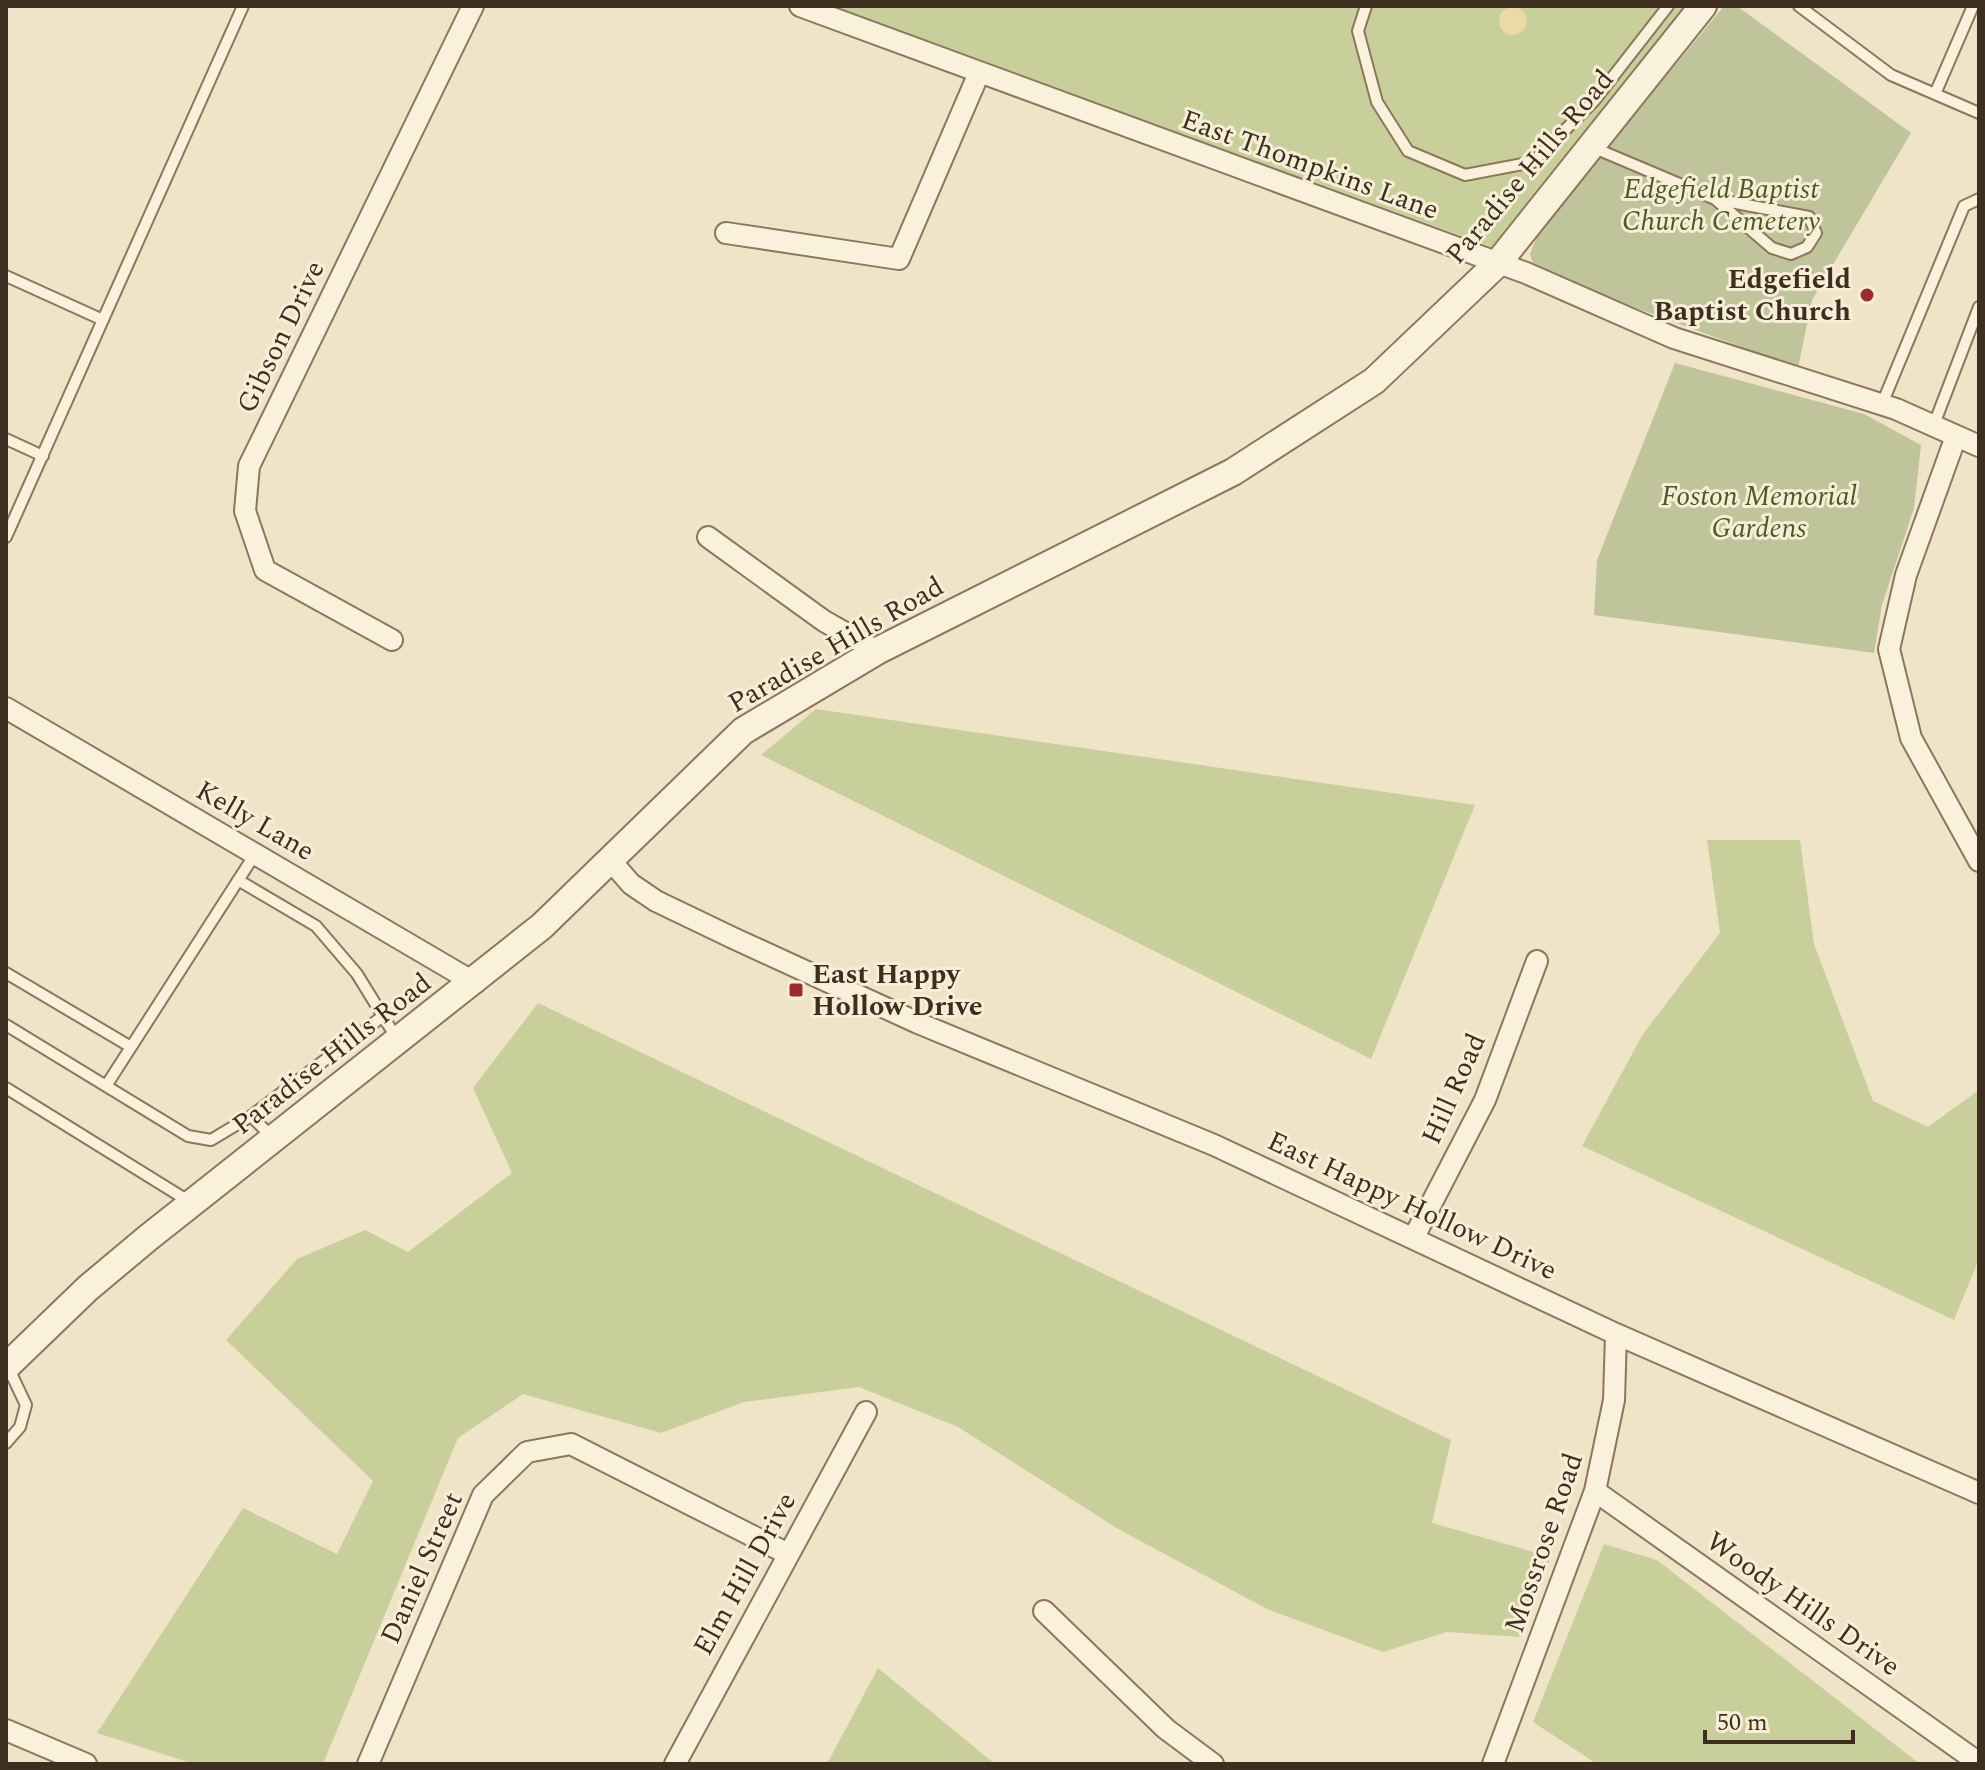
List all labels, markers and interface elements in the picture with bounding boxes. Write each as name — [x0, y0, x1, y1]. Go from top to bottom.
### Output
street label: Paradise Hills Road — [1435, 60, 1625, 274]
street label: East Thompkins Lane — [1175, 98, 1445, 232]
park label: Edgefield Baptist Church Cemetery — [1622, 168, 1820, 243]
street label: Gibson Drive — [226, 253, 336, 421]
place label: Edgefield Baptist Church — [1654, 258, 1851, 333]
marker: Edgefield Baptist Church — [1858, 286, 1876, 304]
park label: Foston Memorial Gardens — [1661, 475, 1857, 550]
street label: Paradise Hills Road — [720, 566, 952, 724]
street label: Kelly Lane — [187, 770, 323, 872]
place label: East Happy Hollow Drive — [812, 953, 983, 1028]
street label: Paradise Hills Road — [223, 962, 441, 1146]
marker: East Happy Hollow Drive — [787, 981, 805, 999]
street label: Hill Road — [1410, 1026, 1498, 1152]
street label: East Happy Hollow Drive — [1260, 1120, 1564, 1292]
street label: Mossrose Road — [1493, 1447, 1595, 1639]
street label: Elm Hill Drive — [682, 1484, 808, 1664]
street label: Daniel Street — [369, 1485, 475, 1651]
street label: Woody Hills Drive — [1697, 1521, 1909, 1687]
scale bar — [1705, 1694, 1853, 1744]
text: 50 m — [1717, 1705, 1768, 1741]

